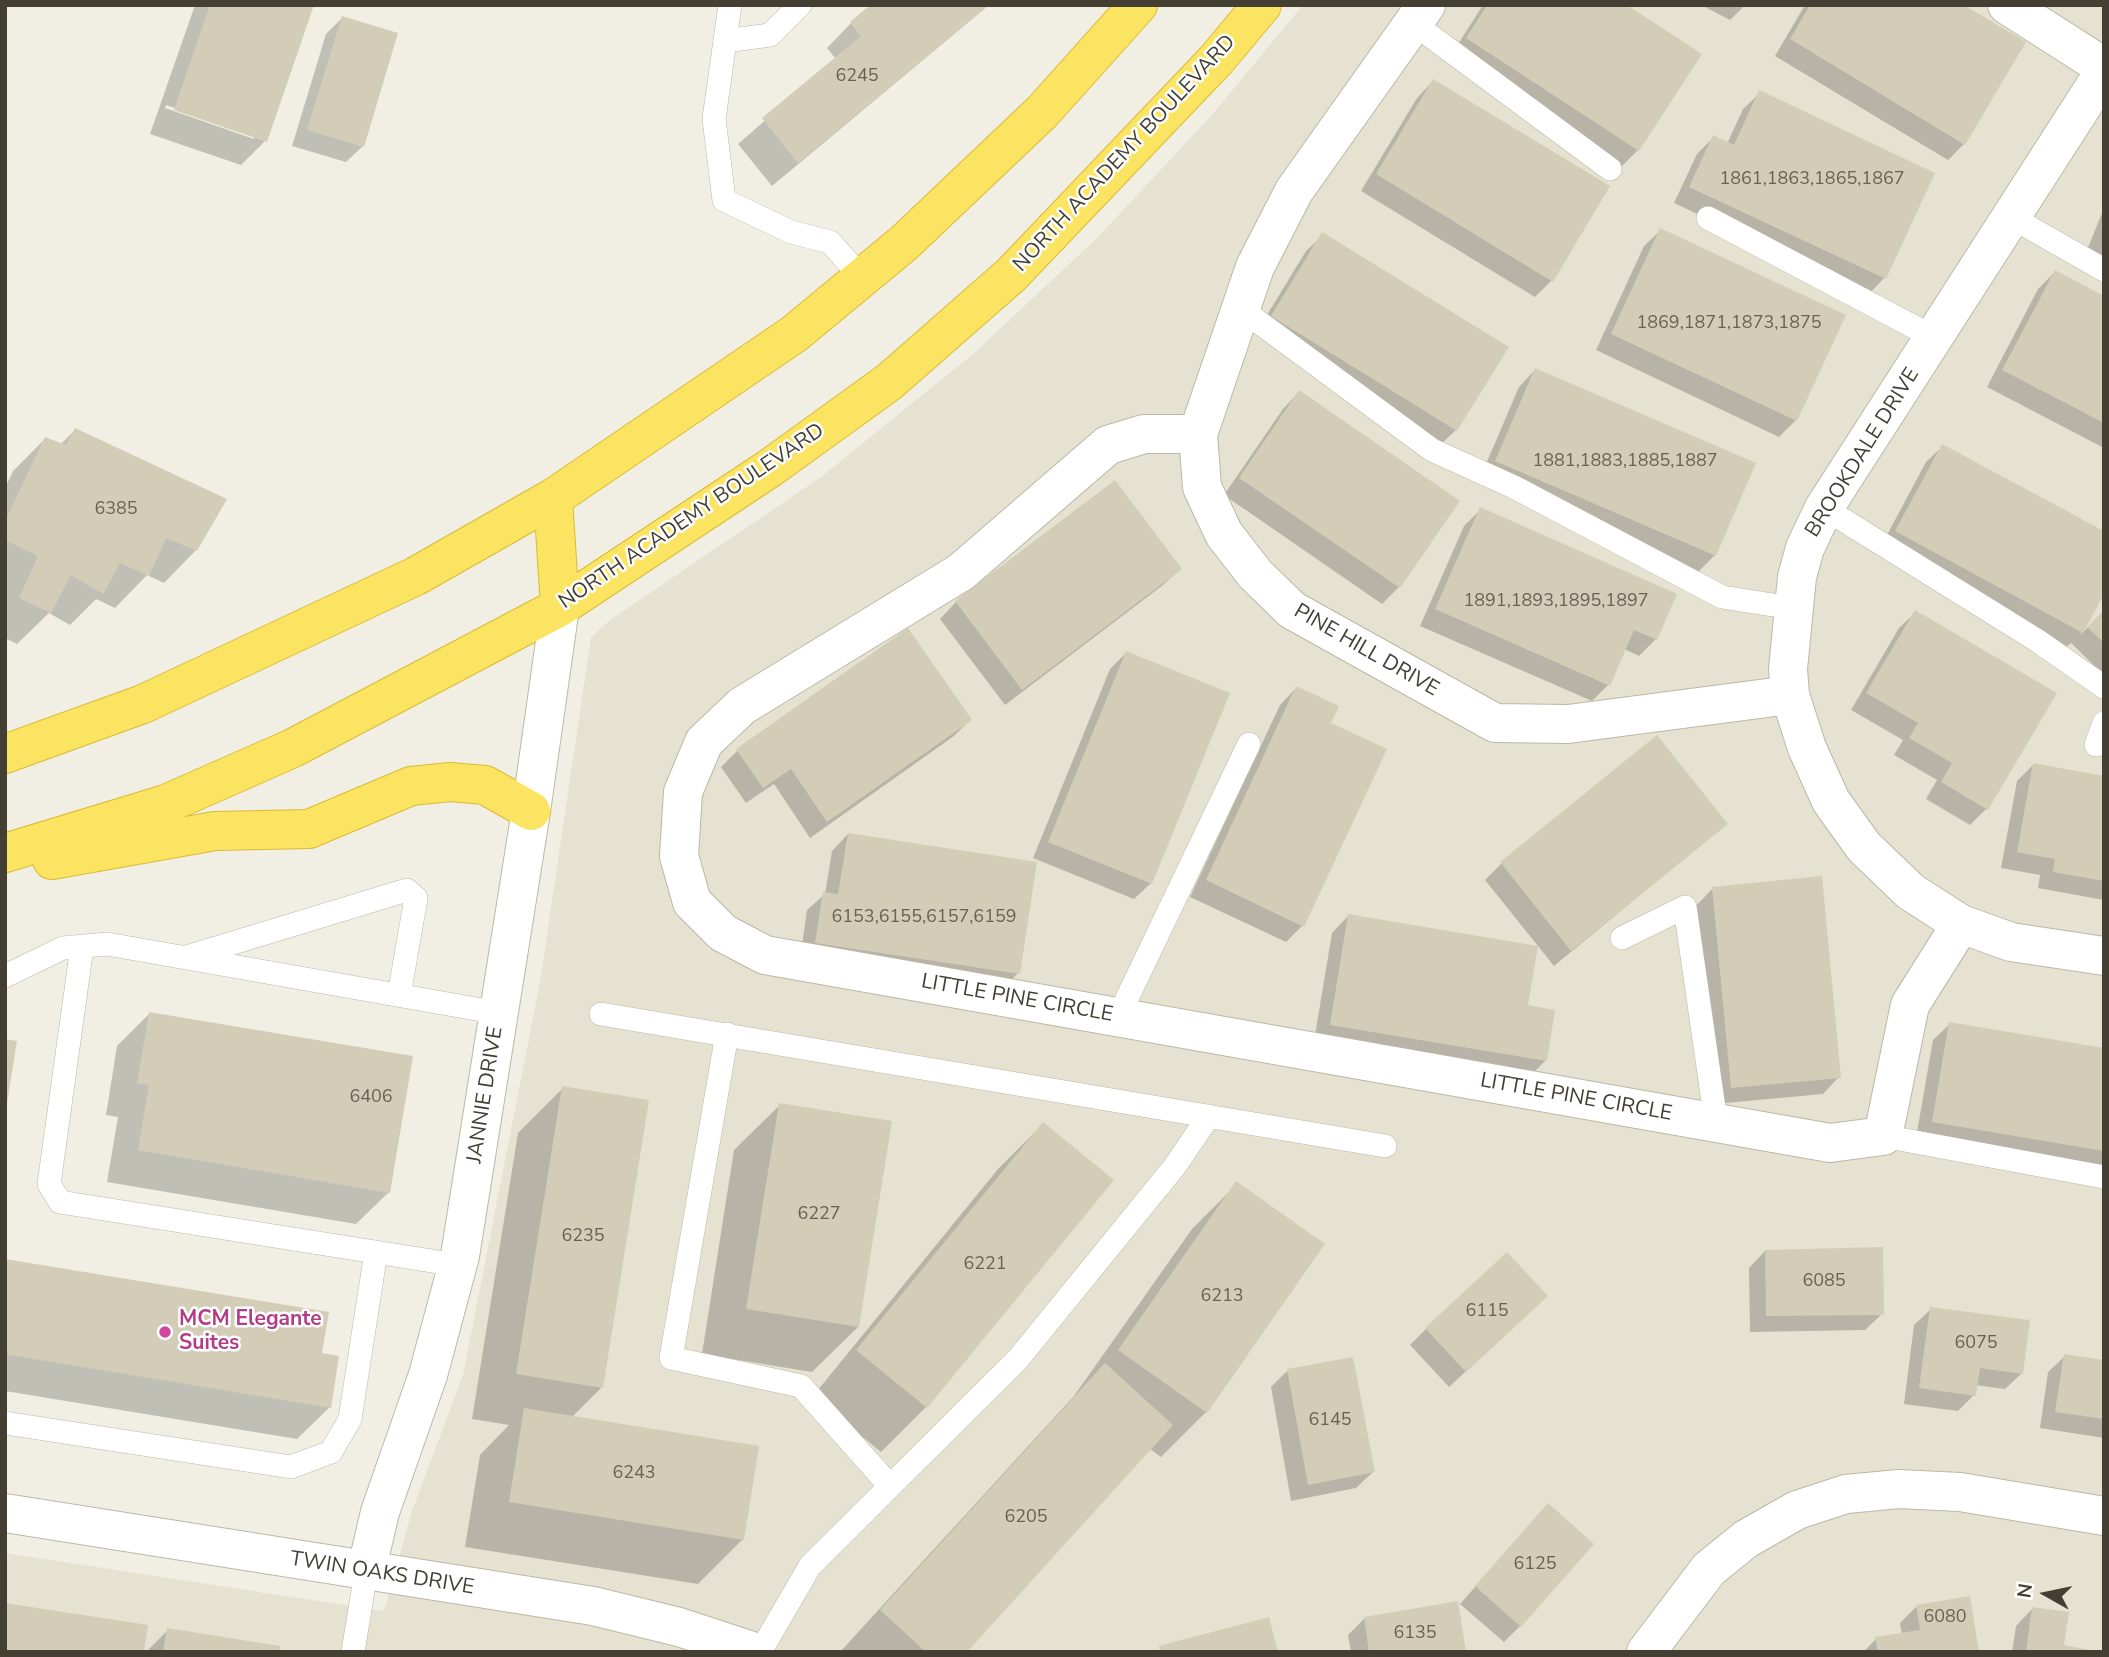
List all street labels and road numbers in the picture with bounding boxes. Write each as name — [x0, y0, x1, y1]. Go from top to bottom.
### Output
street label: NORTH ACADEMY BOULEVARD — [1009, 30, 1241, 278]
street label: BROOKDALE DRIVE — [1801, 364, 1925, 542]
street label: NORTH ACADEMY BOULEVARD — [555, 419, 829, 615]
street label: PINE HILL DRIVE — [1289, 599, 1443, 703]
street label: LITTLE PINE CIRCLE — [919, 970, 1115, 1028]
street label: JANNIE DRIVE — [463, 1025, 509, 1165]
street label: LITTLE PINE CIRCLE — [1478, 1069, 1674, 1127]
street label: TWIN OAKS DRIVE — [288, 1547, 476, 1601]

